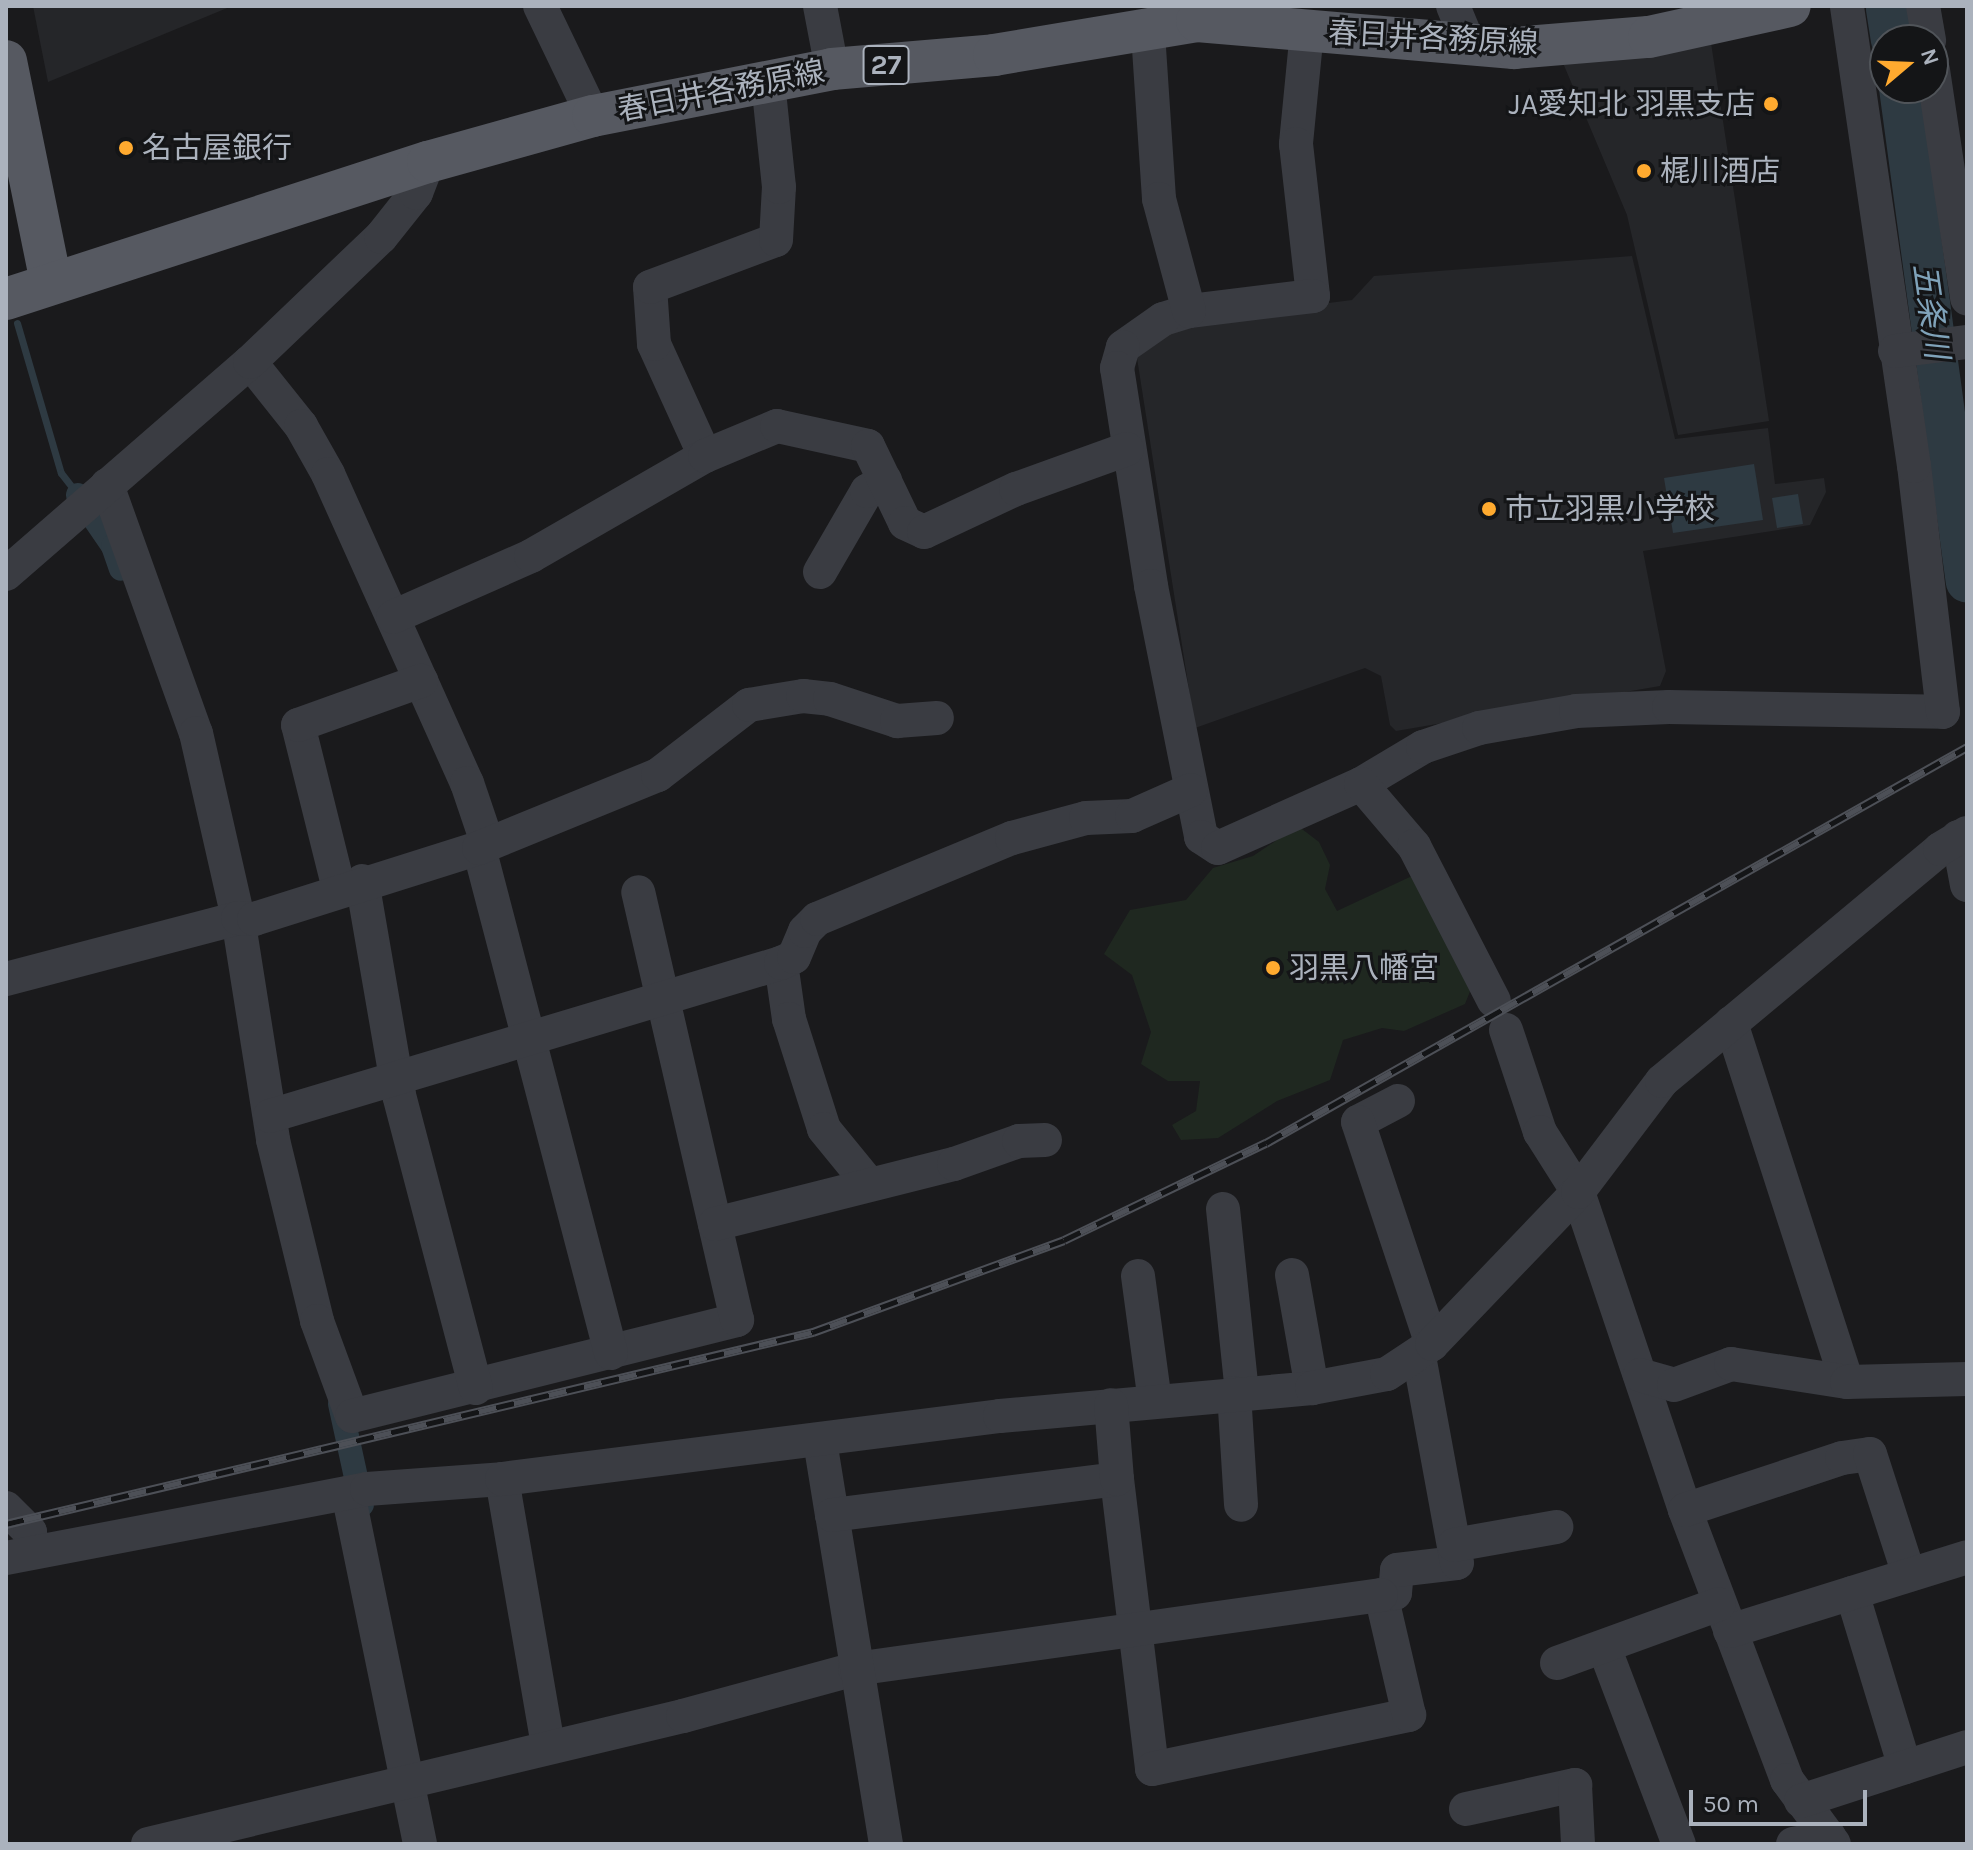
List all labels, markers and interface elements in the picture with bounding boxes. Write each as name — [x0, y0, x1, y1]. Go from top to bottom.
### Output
street label: 春日井各務原線 — [1327, 15, 1539, 61]
north arrow — [1869, 24, 1949, 104]
road number: 27 — [862, 41, 910, 89]
text: N — [1915, 45, 1945, 69]
street label: 春日井各務原線 — [614, 53, 828, 129]
place label: JA愛知北 羽黒支店 — [1509, 86, 1755, 122]
marker: JA愛知北 羽黒支店 — [1762, 95, 1780, 113]
place label: 名古屋銀行 — [142, 130, 292, 166]
marker: 名古屋銀行 — [117, 139, 135, 157]
place label: 梶川酒店 — [1660, 153, 1780, 189]
marker: 梶川酒店 — [1635, 162, 1653, 180]
water label: 五条川 — [1904, 261, 1956, 361]
place label: 市立羽黒小学校 — [1505, 491, 1715, 527]
marker: 市立羽黒小学校 — [1480, 500, 1498, 518]
place label: 羽黒八幡宮 — [1289, 950, 1439, 986]
marker: 羽黒八幡宮 — [1264, 959, 1282, 977]
scale bar — [1693, 1774, 1871, 1824]
text: 50 m — [1703, 1790, 1759, 1818]

